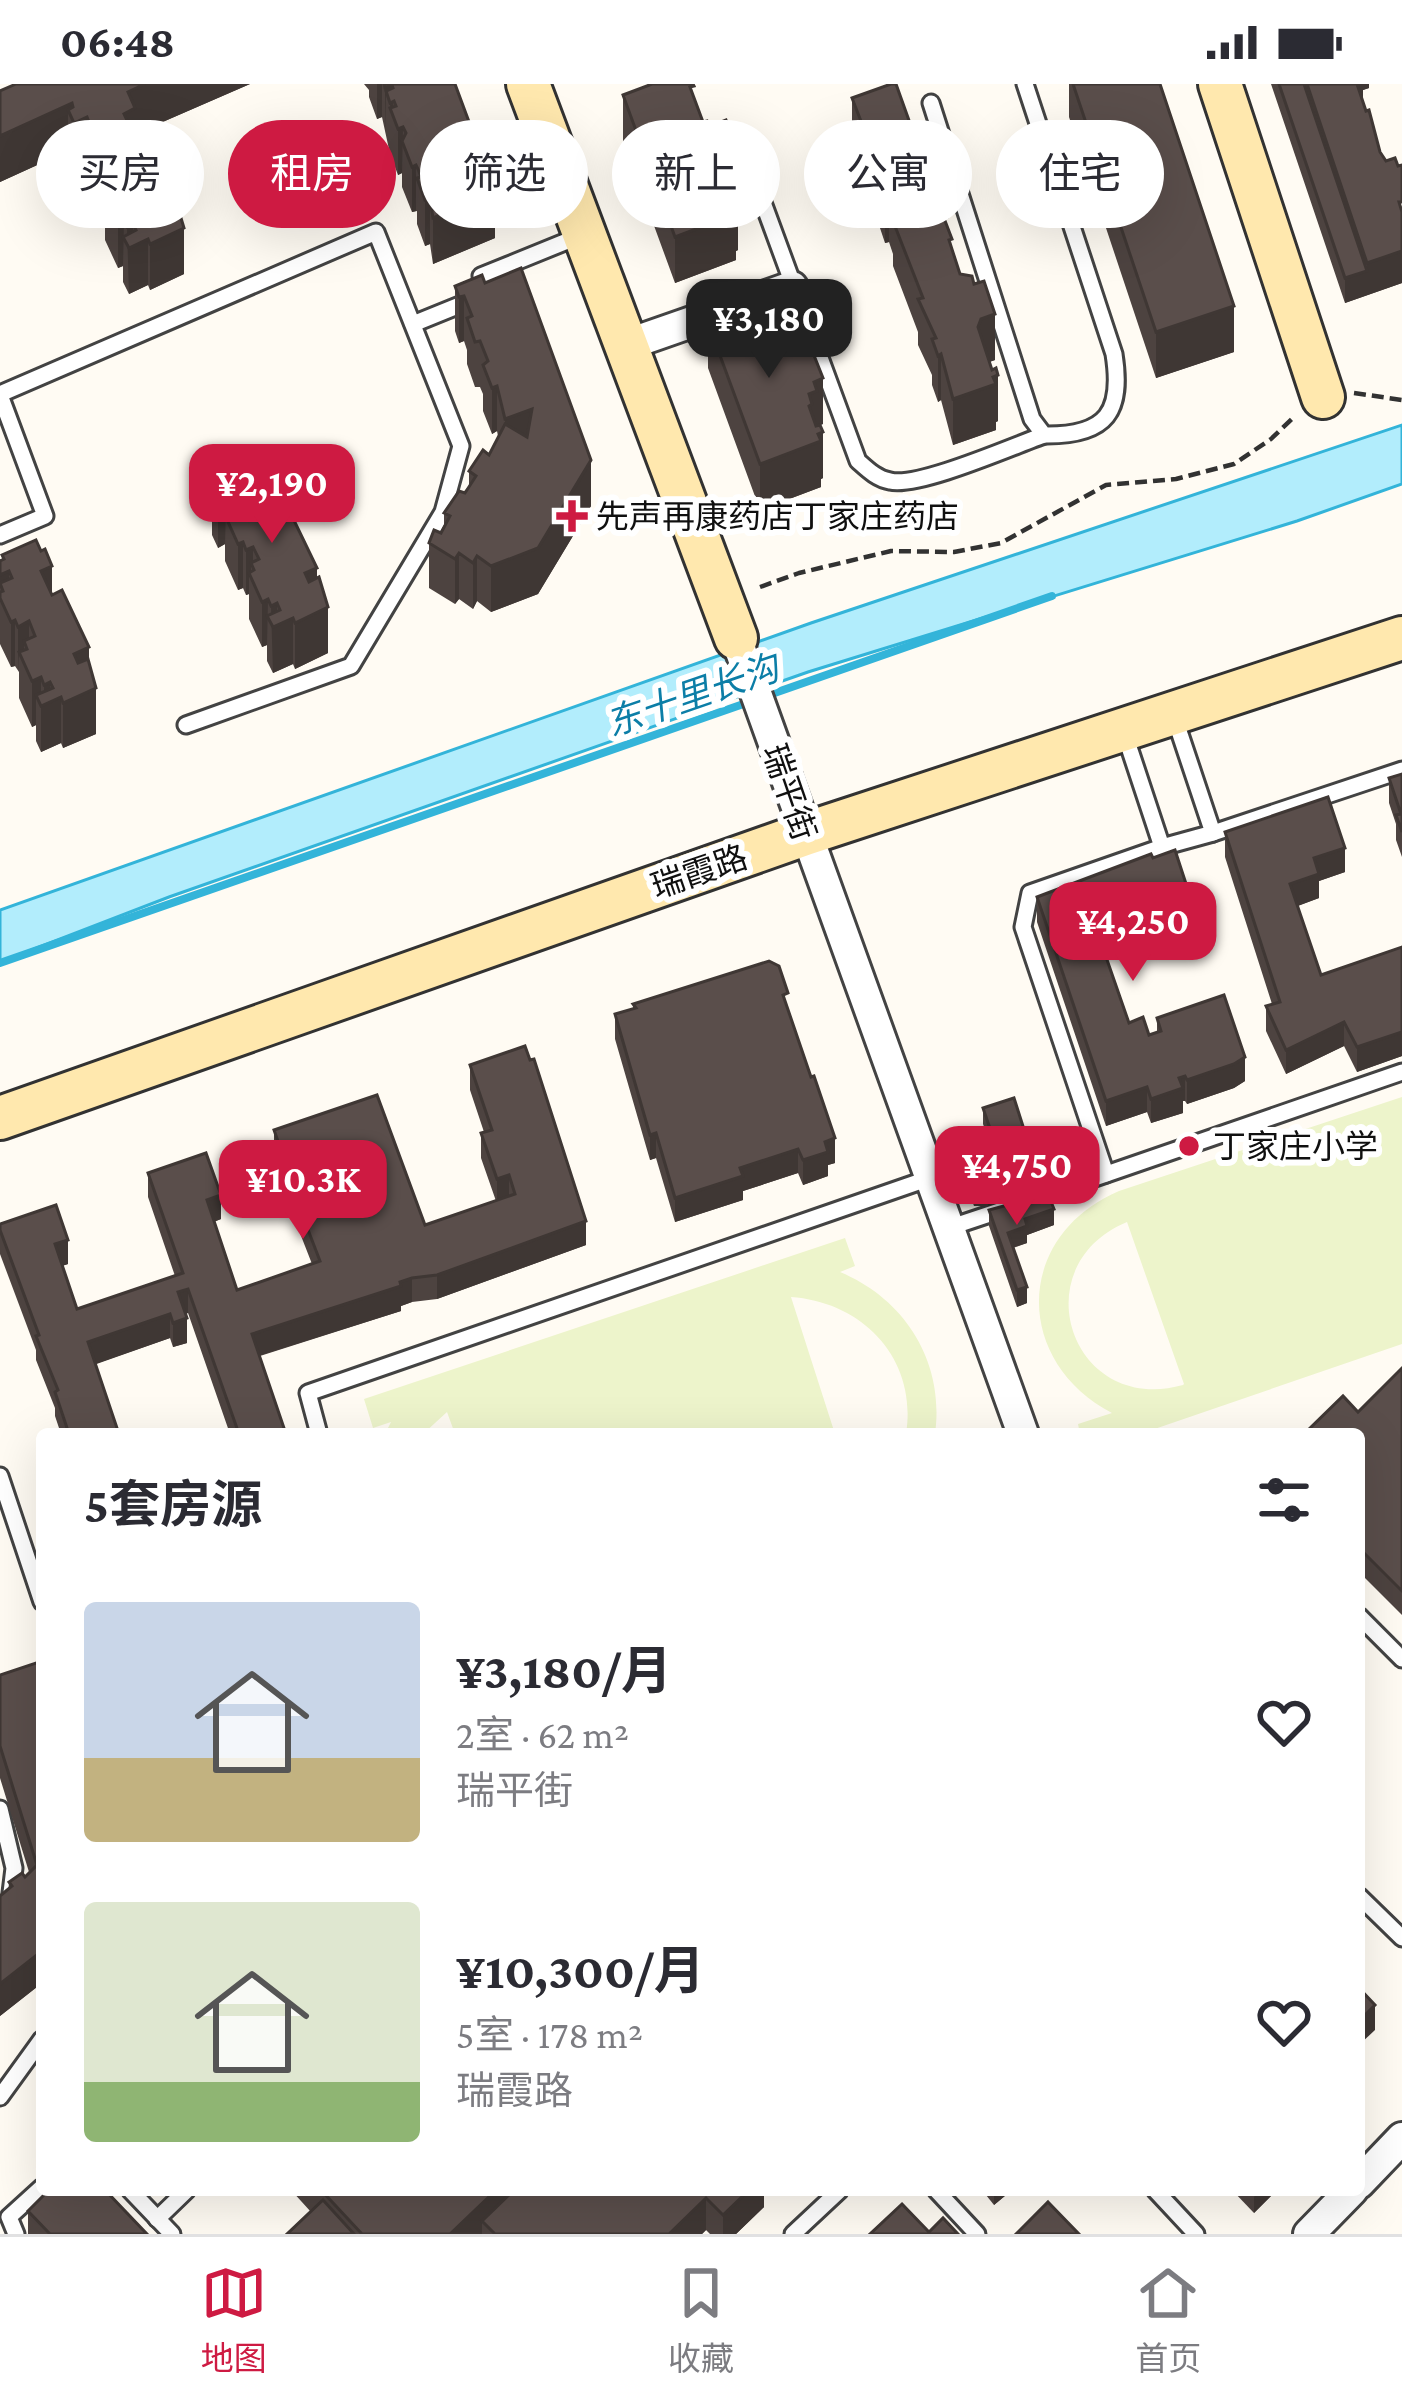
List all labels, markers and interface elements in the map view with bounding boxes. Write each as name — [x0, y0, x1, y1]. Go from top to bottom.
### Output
text: 06:48 — [60, 17, 175, 67]
chip: 买房 — [36, 120, 204, 228]
chip: 租房 — [228, 120, 396, 228]
chip: 筛选 — [420, 120, 588, 228]
chip: 新上 — [612, 120, 780, 228]
chip: 公寓 — [804, 120, 972, 228]
chip: 住宅 — [996, 120, 1164, 228]
pin: ¥3,180 — [671, 279, 867, 381]
text: ¥3,180 — [713, 296, 825, 339]
pin: ¥2,190 — [174, 444, 370, 546]
text: ¥2,190 — [216, 461, 328, 504]
place label: 先声再康药店丁家庄药店 — [596, 498, 959, 535]
marker: 先声再康药店丁家庄药店 — [559, 503, 585, 529]
water label: 东十里长沟 — [601, 646, 788, 744]
street label: 瑞平街 — [756, 739, 823, 845]
street label: 瑞霞路 — [646, 838, 752, 905]
pin: ¥4,250 — [1035, 882, 1231, 984]
text: ¥4,250 — [1076, 899, 1190, 942]
pin: ¥4,750 — [919, 1126, 1115, 1228]
place label: 丁家庄小学 — [1213, 1128, 1378, 1165]
marker: 丁家庄小学 — [1176, 1133, 1202, 1159]
pin: ¥10.3K — [205, 1140, 401, 1242]
text: ¥4,750 — [962, 1143, 1072, 1186]
text: ¥10.3K — [246, 1157, 360, 1200]
icon: filters — [1251, 1467, 1317, 1533]
text: 5套房源 — [84, 1476, 262, 1533]
text: ¥3,180/月 — [456, 1642, 672, 1699]
icon: home — [180, 1650, 324, 1794]
icon: heart — [1251, 1689, 1317, 1755]
text: 2室 · 62 m² — [456, 1713, 629, 1756]
text: 瑞平街 — [456, 1769, 573, 1812]
text: ¥10,300/月 — [456, 1942, 705, 1999]
icon: home — [180, 1950, 324, 2094]
icon: heart — [1251, 1989, 1317, 2055]
text: 5室 · 178 m² — [456, 2013, 643, 2056]
text: 瑞霞路 — [456, 2069, 573, 2112]
tab: 地图 — [201, 2260, 267, 2380]
tab: 收藏 — [668, 2260, 734, 2380]
tab: 首页 — [1135, 2260, 1201, 2380]

